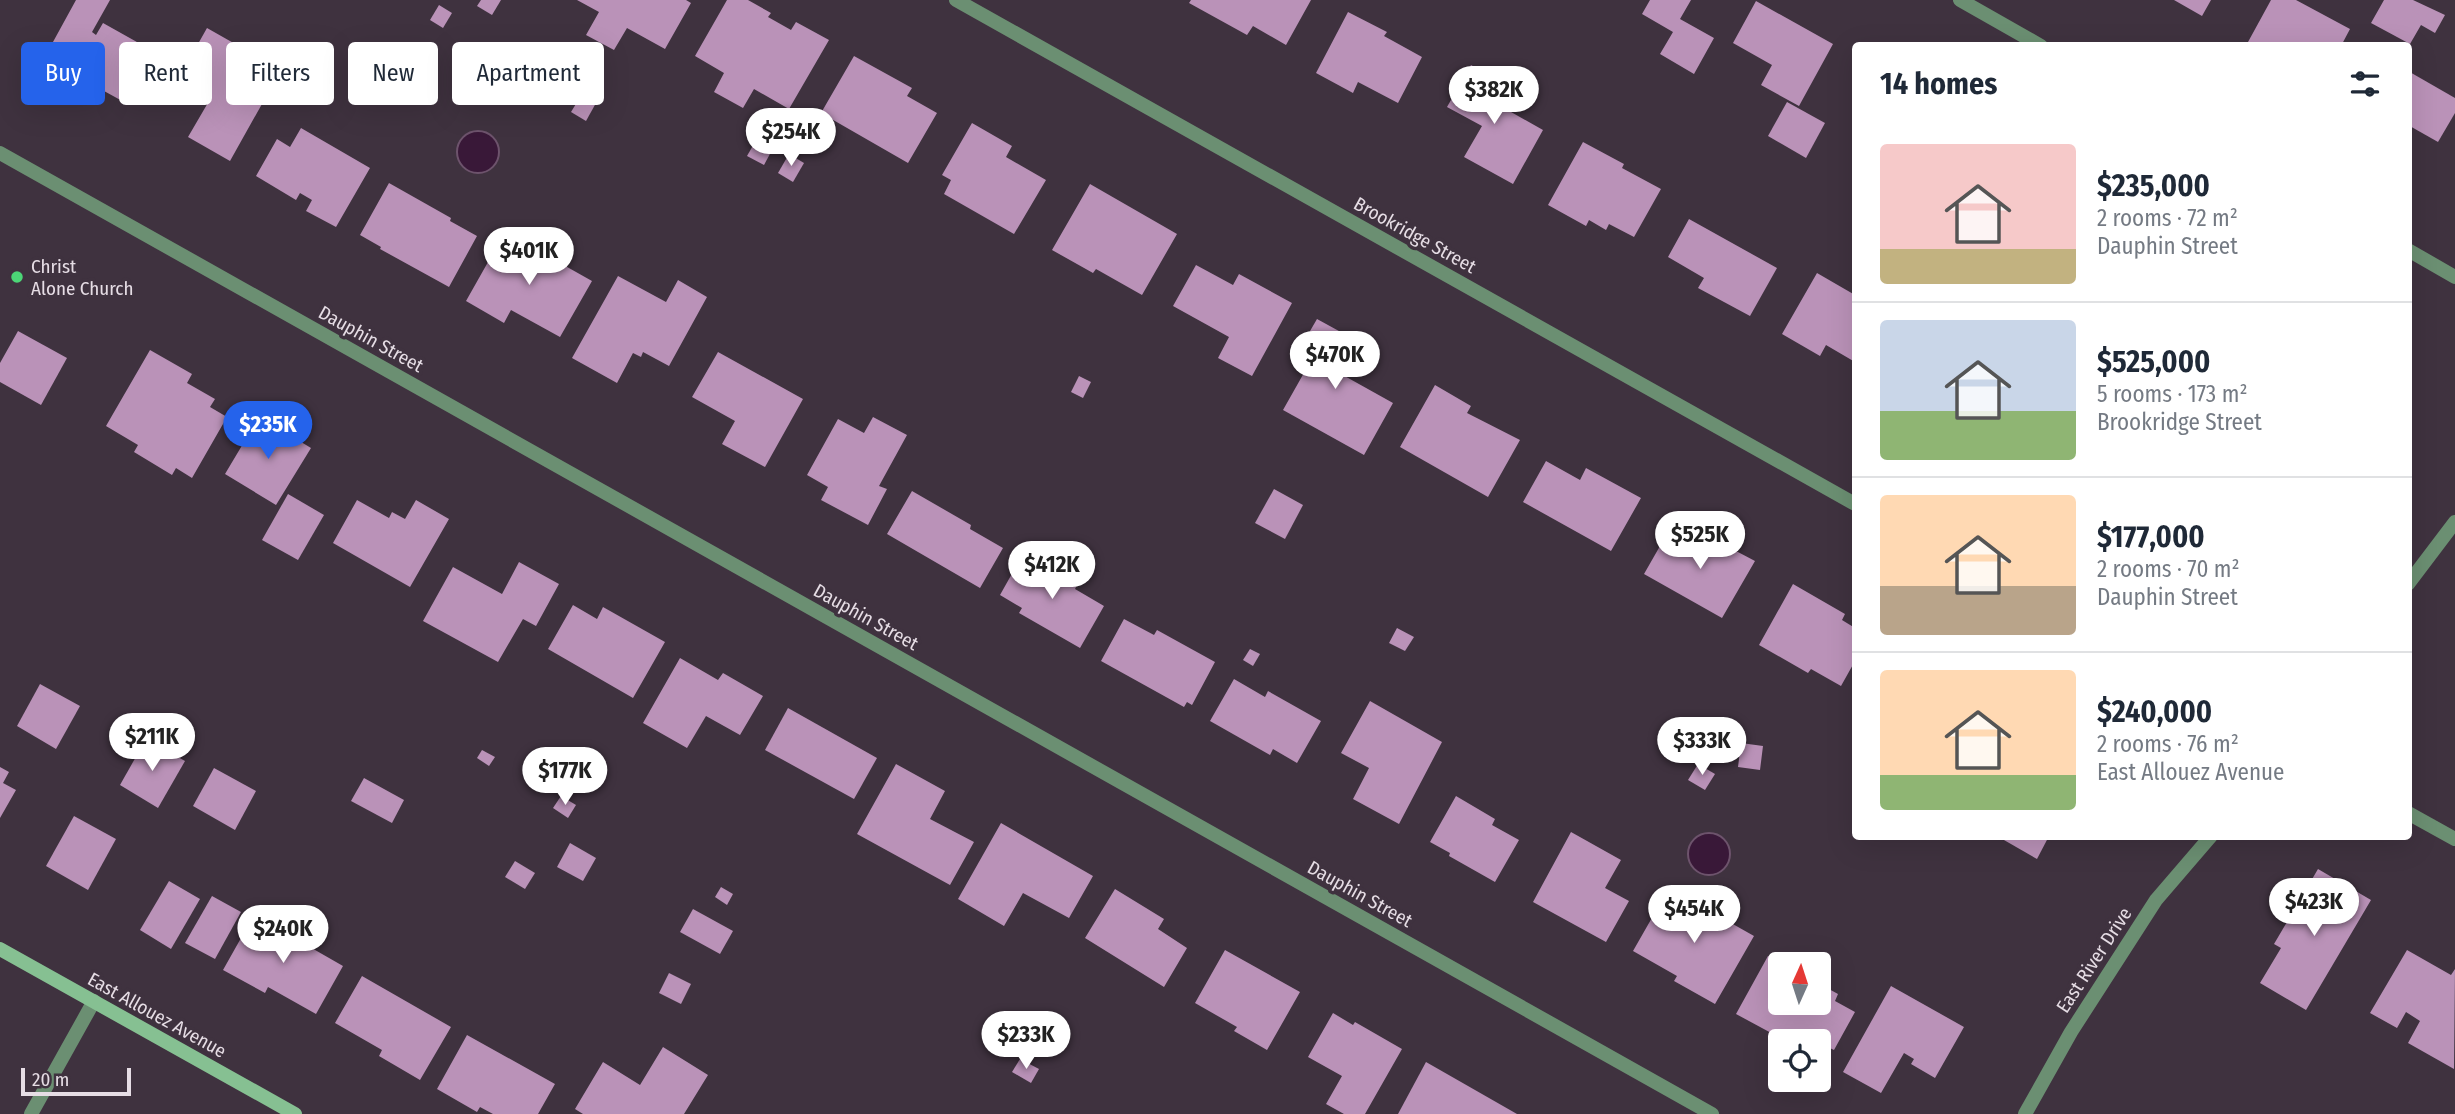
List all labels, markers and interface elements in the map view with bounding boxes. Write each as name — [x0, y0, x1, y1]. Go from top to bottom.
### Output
chip: Buy — [21, 42, 105, 105]
chip: Rent — [119, 42, 212, 105]
chip: Filters — [226, 42, 334, 105]
chip: New — [348, 42, 438, 105]
chip: Apartment — [452, 42, 604, 105]
icon: filters — [2346, 65, 2384, 103]
pin: $382K — [1445, 66, 1543, 126]
text: 14 homes — [1880, 66, 1997, 102]
text: $382K — [1465, 75, 1523, 103]
pin: $254K — [742, 108, 840, 168]
text: $254K — [762, 117, 820, 145]
text: $235,000 — [2097, 168, 2210, 204]
icon: home — [1936, 172, 2020, 256]
street label: Brookridge Street — [1350, 192, 1481, 278]
text: 2 rooms · 72 m² — [2097, 204, 2238, 232]
pin: $401K — [480, 228, 578, 287]
text: Dauphin Street — [2097, 232, 2238, 260]
text: $401K — [500, 236, 558, 264]
place label: Christ Alone Church — [31, 255, 133, 300]
marker: Christ Alone Church — [9, 269, 25, 285]
street label: Dauphin Street — [315, 301, 428, 378]
pin: $470K — [1286, 332, 1384, 391]
text: $470K — [1306, 340, 1364, 368]
text: $525,000 — [2097, 344, 2210, 380]
icon: home — [1936, 348, 2020, 432]
text: 5 rooms · 173 m² — [2097, 380, 2248, 408]
pin: $235K — [219, 402, 317, 461]
text: Brookridge Street — [2097, 408, 2262, 436]
text: $235K — [239, 410, 297, 438]
pin: $525K — [1651, 512, 1749, 571]
text: $177,000 — [2097, 519, 2205, 555]
text: $525K — [1671, 520, 1729, 548]
icon: home — [1936, 523, 2020, 607]
pin: $412K — [1003, 542, 1101, 601]
text: $412K — [1024, 550, 1080, 578]
text: 2 rooms · 70 m² — [2097, 555, 2240, 583]
street label: Dauphin Street — [810, 579, 923, 656]
text: Dauphin Street — [2097, 583, 2238, 611]
text: $240,000 — [2097, 694, 2212, 730]
icon: home — [1936, 698, 2020, 782]
pin: $211K — [103, 714, 201, 773]
pin: $333K — [1653, 718, 1751, 777]
text: $211K — [125, 722, 179, 750]
text: $333K — [1673, 726, 1731, 754]
text: 2 rooms · 76 m² — [2097, 730, 2239, 758]
pin: $177K — [516, 748, 614, 807]
text: $177K — [538, 756, 592, 784]
text: East Allouez Avenue — [2097, 758, 2284, 786]
street label: Dauphin Street — [1304, 856, 1417, 933]
pin: $423K — [2265, 878, 2363, 938]
pin: $454K — [1645, 886, 1743, 945]
text: $423K — [2285, 887, 2343, 915]
text: $454K — [1664, 894, 1724, 922]
street label: East River Drive — [2051, 903, 2137, 1017]
pin: $240K — [234, 906, 332, 965]
text: $240K — [253, 914, 313, 942]
north arrow — [1768, 952, 1830, 1015]
map controls — [1768, 952, 1831, 1092]
street label: East Allouez Avenue — [84, 967, 230, 1063]
pin: $233K — [977, 1012, 1075, 1071]
text: $233K — [998, 1020, 1055, 1048]
button: locate — [1768, 1029, 1831, 1092]
scale bar — [21, 1065, 131, 1097]
text: 20 m — [32, 1068, 69, 1091]

